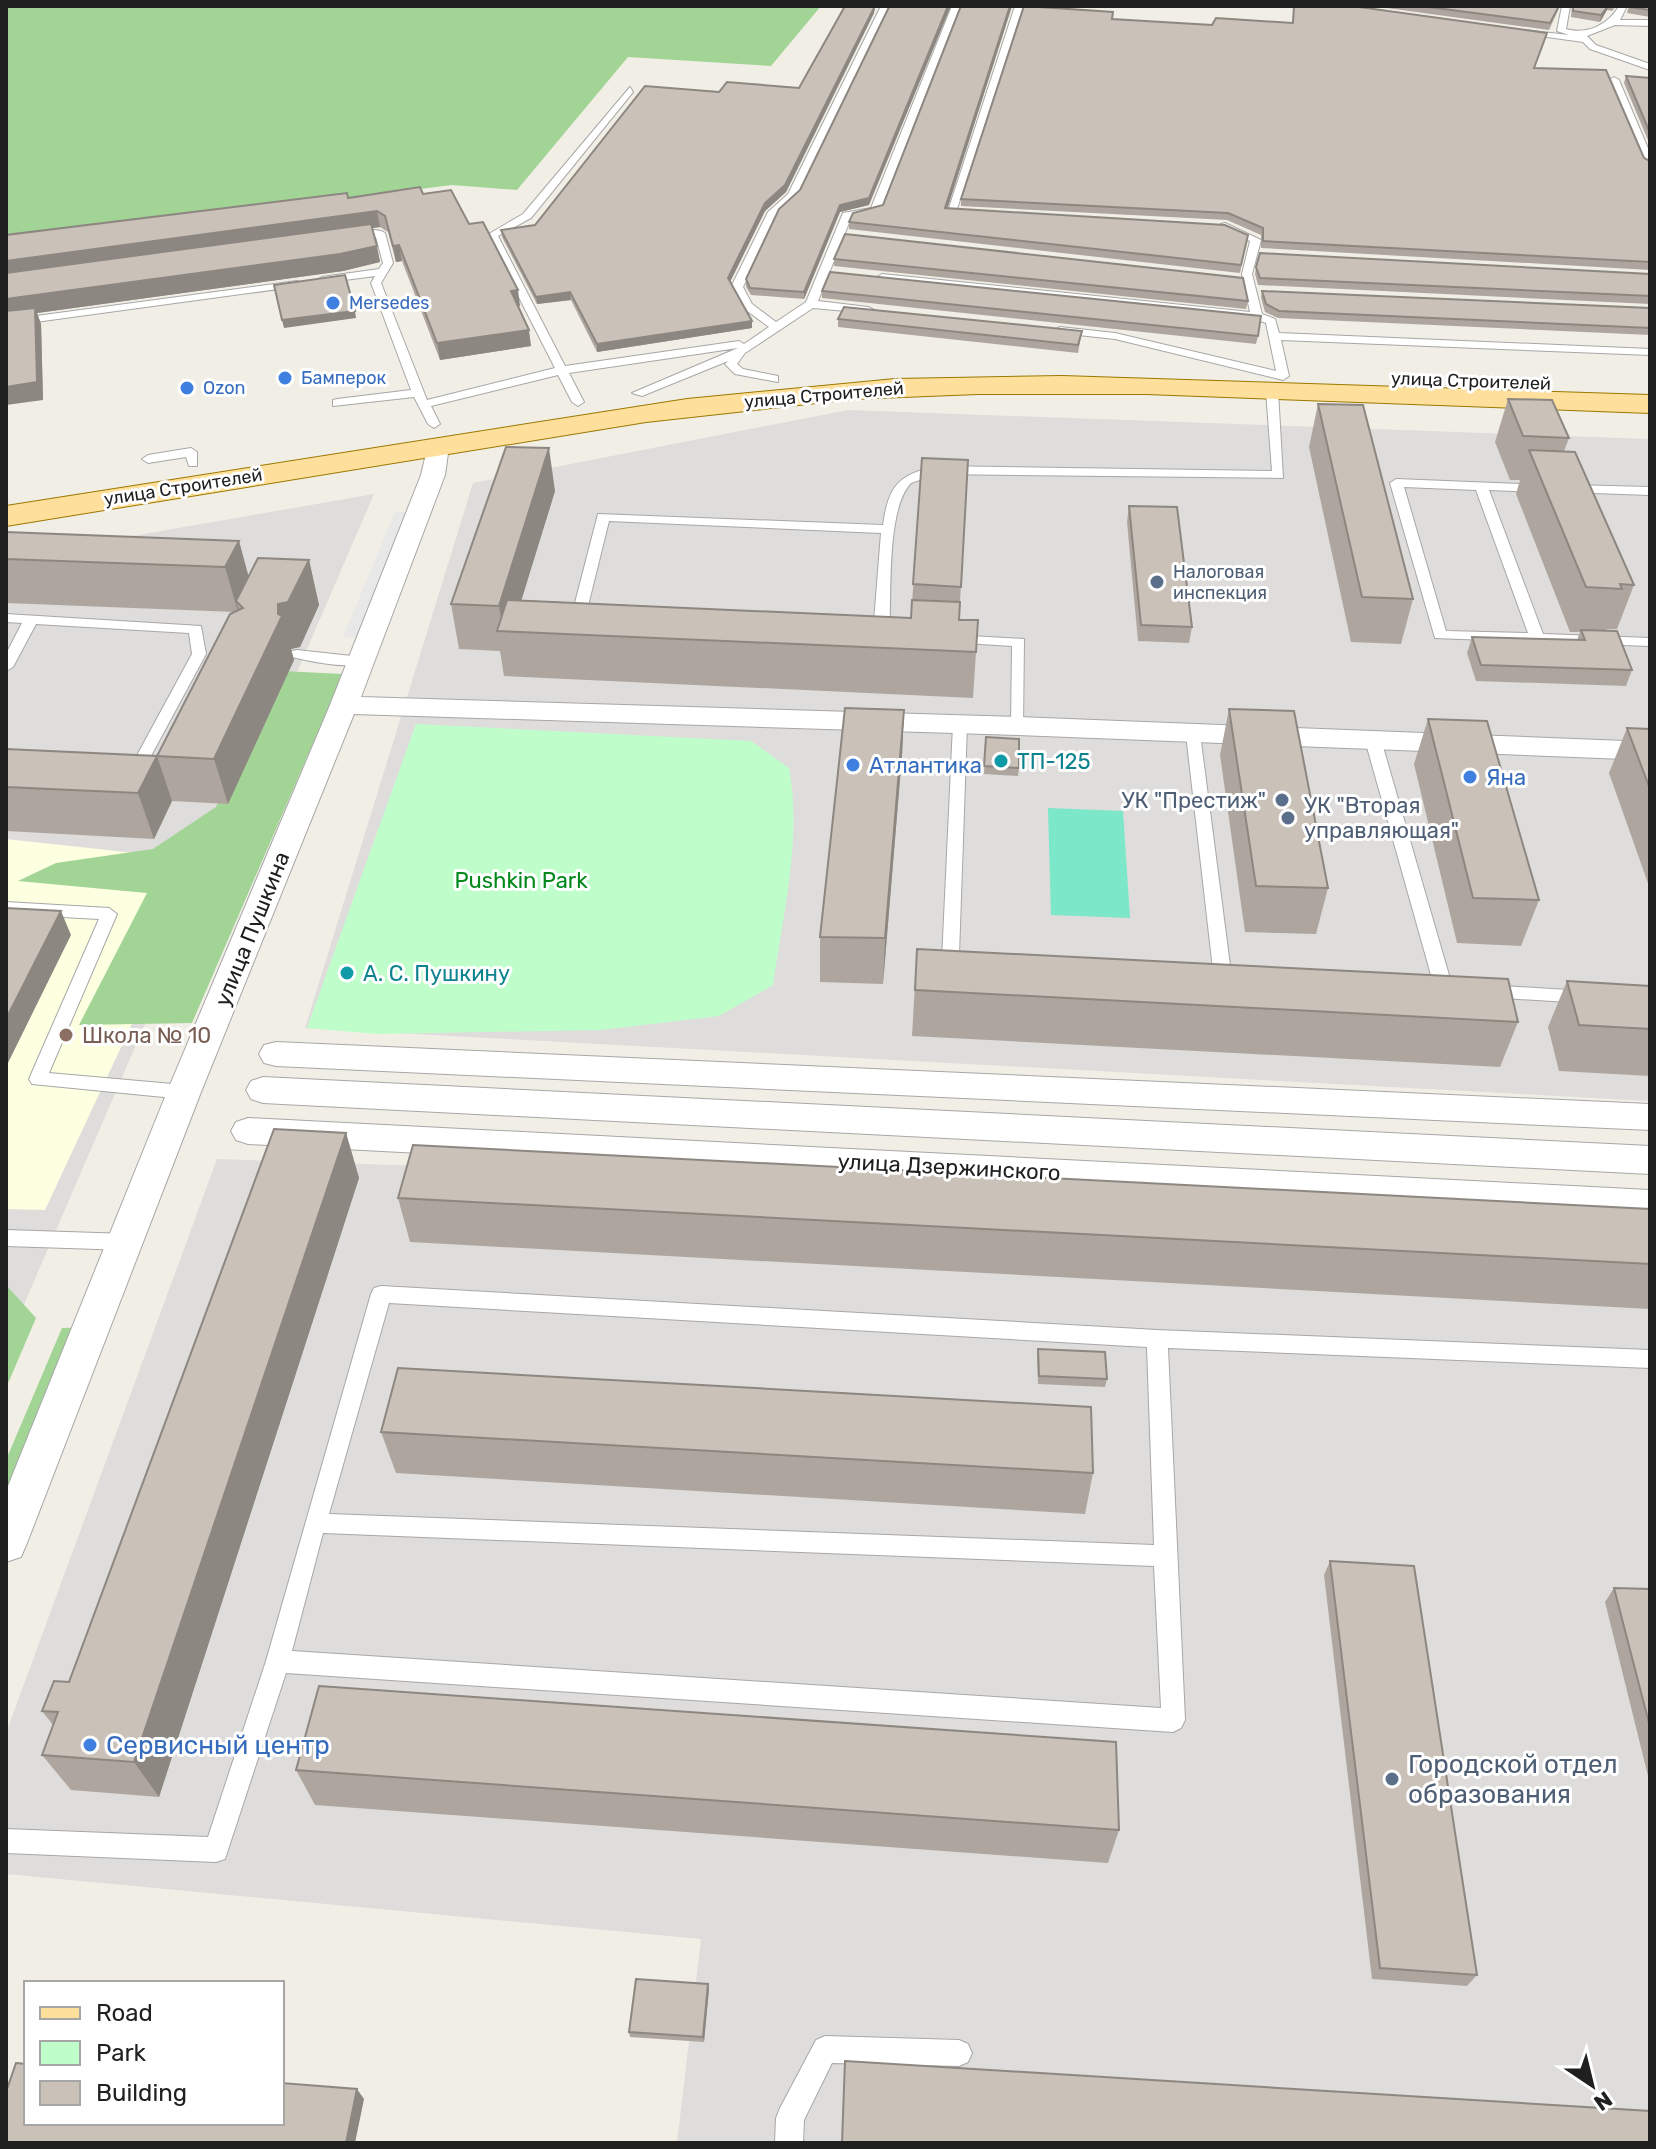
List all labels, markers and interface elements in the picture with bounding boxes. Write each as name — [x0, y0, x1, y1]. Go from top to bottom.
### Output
place label: Mersedes — [349, 292, 429, 314]
marker: Mersedes — [324, 294, 342, 312]
place label: Бамперок — [301, 367, 387, 389]
street label: улица Строителей — [1391, 367, 1551, 395]
marker: Бамперок — [276, 369, 294, 387]
place label: Ozon — [203, 377, 245, 399]
street label: улица Строителей — [743, 377, 905, 413]
marker: Ozon — [178, 379, 196, 397]
street label: улица Строителей — [102, 464, 264, 510]
place label: Налоговая инспекция — [1173, 561, 1267, 604]
marker: Налоговая инспекция — [1148, 573, 1166, 591]
place label: ТП-125 — [1017, 748, 1091, 775]
place label: Атлантика — [869, 752, 982, 779]
marker: ТП-125 — [992, 752, 1010, 770]
marker: Атлантика — [844, 756, 862, 774]
place label: Яна — [1486, 764, 1526, 791]
marker: Яна — [1461, 768, 1479, 786]
place label: УК "Престиж" — [1122, 787, 1266, 814]
marker: УК "Престиж" — [1273, 791, 1291, 809]
place label: УК "Вторая управляющая" — [1304, 792, 1459, 844]
marker: УК "Вторая управляющая" — [1279, 809, 1297, 827]
street label: улица Пушкина — [209, 848, 295, 1010]
park label: Pushkin Park — [454, 867, 588, 894]
place label: А. С. Пушкину — [363, 960, 510, 987]
marker: А. С. Пушкину — [338, 964, 356, 982]
place label: Школа № 10 — [82, 1022, 211, 1049]
marker: Школа № 10 — [57, 1026, 75, 1044]
street label: улица Дзержинского — [837, 1148, 1061, 1186]
place label: Сервисный центр — [106, 1730, 330, 1761]
marker: Сервисный центр — [81, 1736, 99, 1754]
place label: Городской отдел образования — [1408, 1749, 1617, 1810]
marker: Городской отдел образования — [1383, 1770, 1401, 1788]
legend — [24, 1981, 284, 2125]
text: Road — [96, 1999, 153, 2027]
text: Park — [96, 2039, 147, 2067]
north arrow — [1552, 2045, 1632, 2125]
text: Building — [96, 2079, 187, 2107]
text: N — [1589, 2085, 1617, 2117]

